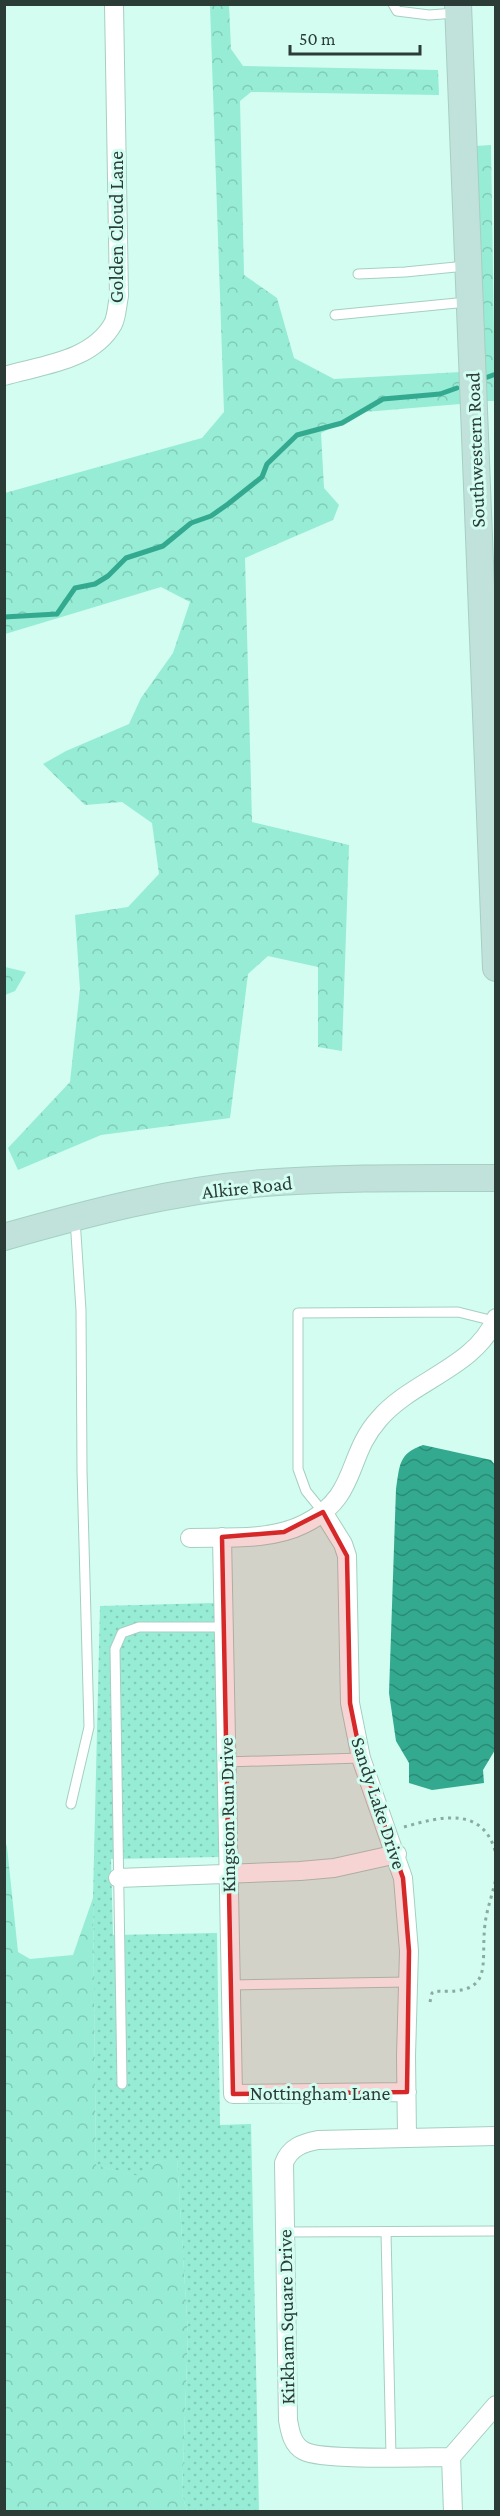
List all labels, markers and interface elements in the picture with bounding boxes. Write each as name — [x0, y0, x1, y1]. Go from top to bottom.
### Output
scale bar — [290, 18, 420, 56]
text: 50 m — [299, 29, 336, 49]
street label: Golden Cloud Lane — [105, 151, 127, 303]
street label: Southwestern Road — [461, 371, 489, 528]
street label: Alkire Road — [201, 1171, 294, 1203]
street label: Sandy Lake Drive — [346, 1734, 411, 1872]
street label: Kingston Run Drive — [215, 1737, 240, 1893]
street label: Nottingham Lane — [250, 2082, 390, 2105]
street label: Kirkham Square Drive — [273, 2229, 300, 2405]

